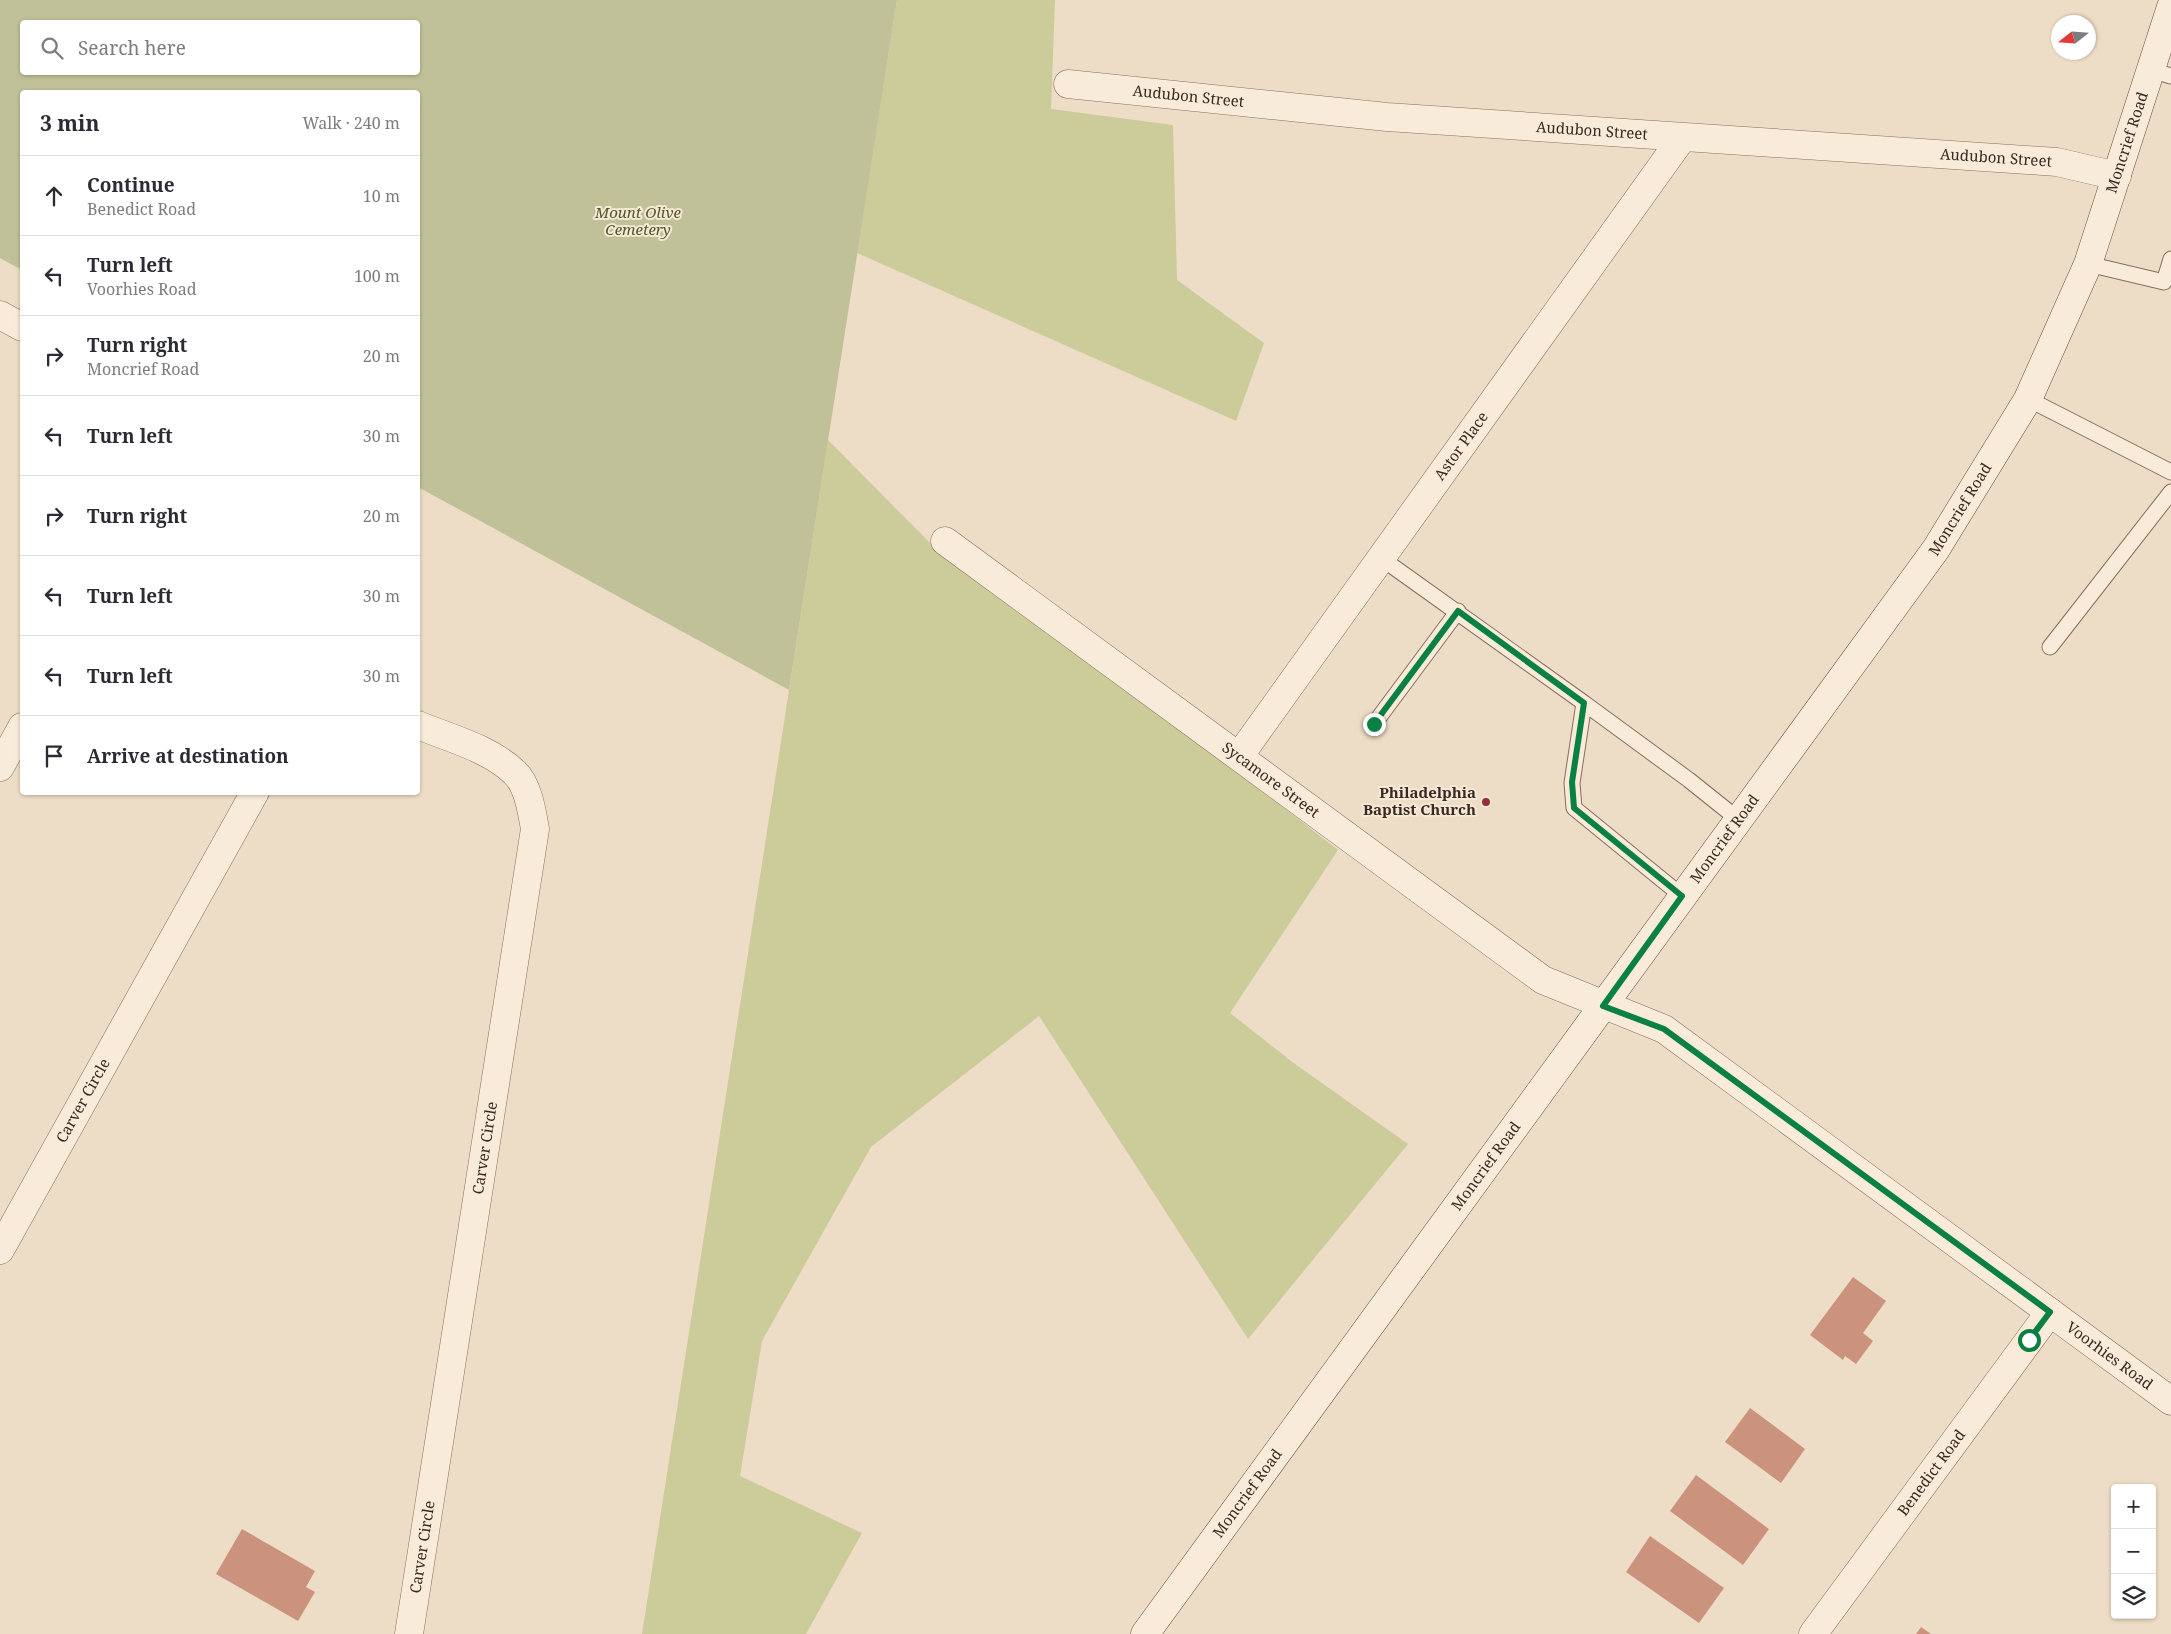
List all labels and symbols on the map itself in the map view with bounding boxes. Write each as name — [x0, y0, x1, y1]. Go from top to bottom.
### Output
north arrow — [2051, 15, 2096, 60]
street label: Audubon Street — [1132, 80, 1245, 111]
street label: Moncrief Road — [2101, 89, 2152, 195]
street label: Audubon Street — [1535, 116, 1648, 143]
street label: Audubon Street — [1939, 143, 2052, 171]
park label: Mount Olive Cemetery — [594, 202, 681, 239]
street label: Astor Place — [1429, 407, 1492, 484]
street label: Moncrief Road — [1923, 459, 1995, 559]
route end — [1363, 713, 1386, 736]
street label: Sycamore Street — [1219, 737, 1324, 822]
place label: Philadelphia Baptist Church — [1363, 782, 1476, 819]
street label: Moncrief Road — [1685, 790, 1763, 887]
marker: Philadelphia Baptist Church — [1480, 796, 1492, 808]
street label: Carver Circle — [51, 1054, 114, 1146]
street label: Carver Circle — [467, 1100, 501, 1196]
street label: Moncrief Road — [1446, 1117, 1524, 1214]
street label: Voorhies Road — [2063, 1317, 2158, 1394]
route start — [2018, 1329, 2041, 1352]
street label: Benedict Road — [1892, 1425, 1969, 1519]
street label: Moncrief Road — [1208, 1444, 1286, 1541]
street label: Carver Circle — [405, 1499, 439, 1595]

